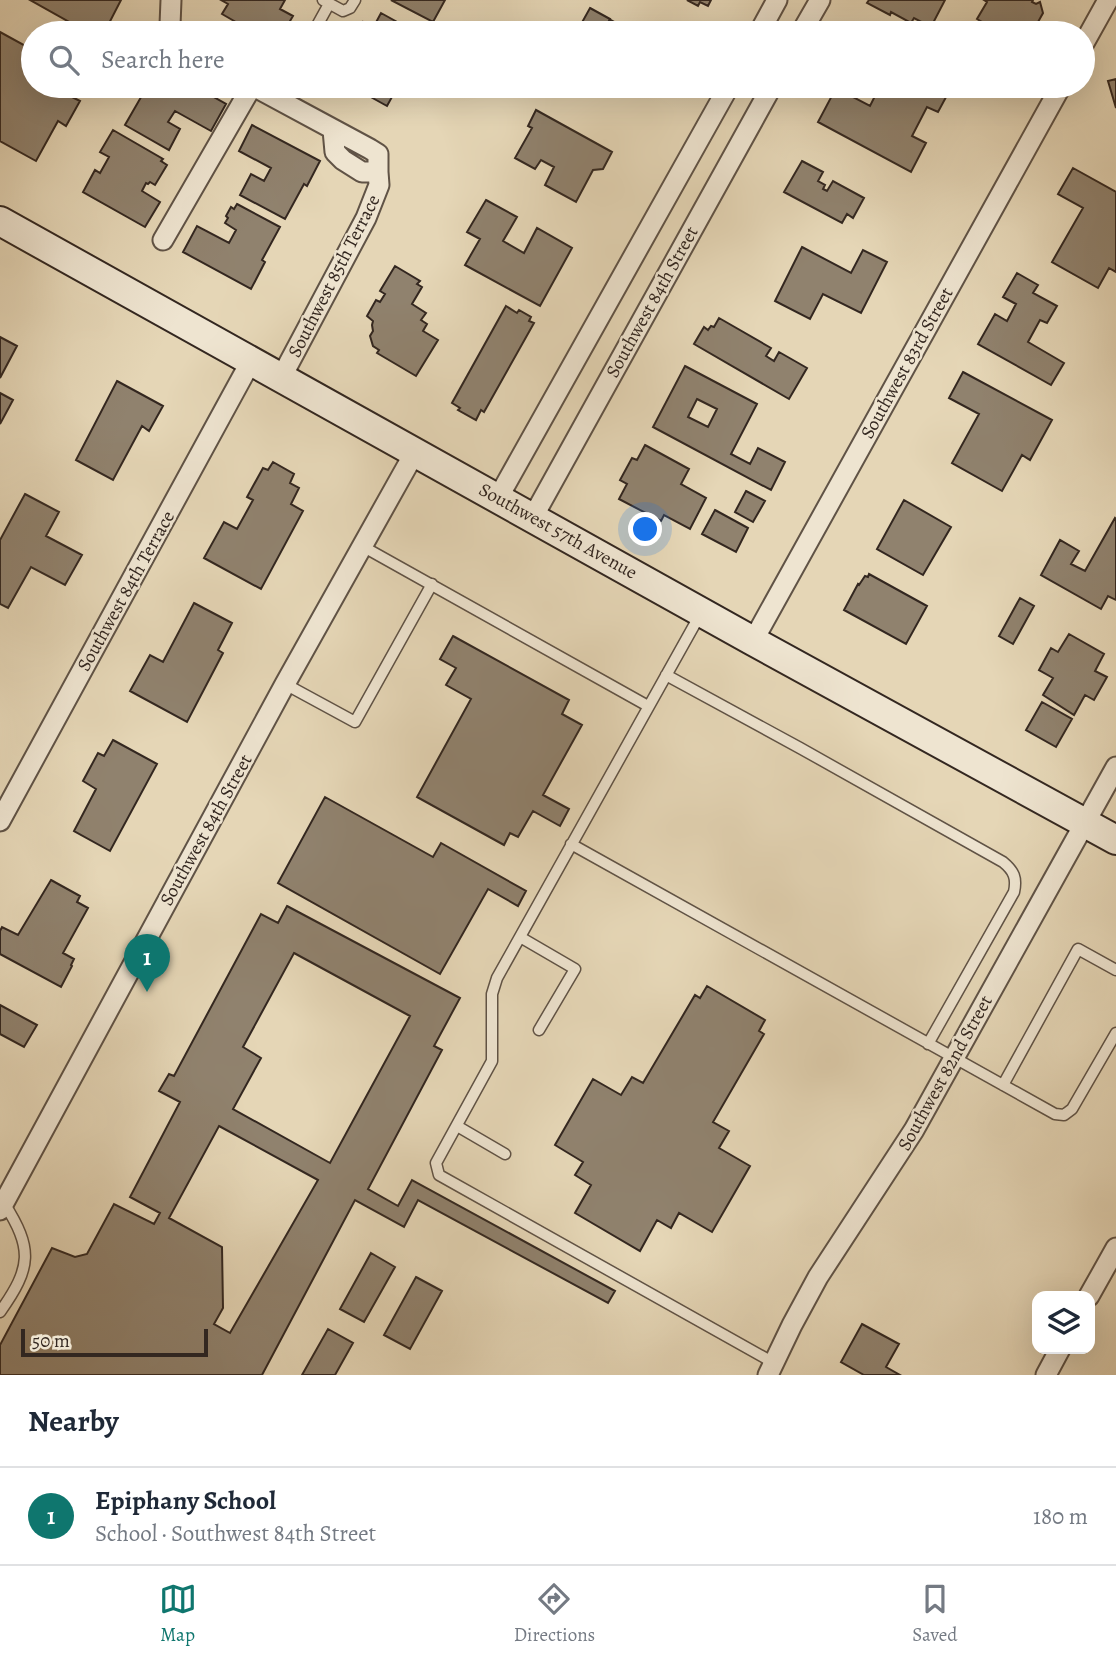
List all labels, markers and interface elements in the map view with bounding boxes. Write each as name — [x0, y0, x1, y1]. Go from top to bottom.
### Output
search box — [21, 21, 1095, 98]
icon: search — [45, 41, 83, 79]
text: Search here — [101, 42, 225, 77]
street label: Southwest 85th Terrace — [282, 190, 386, 362]
street label: Southwest 84th Street — [600, 222, 704, 382]
street label: Southwest 83rd Street — [855, 283, 959, 443]
street label: Southwest 57th Avenue — [474, 477, 642, 585]
street label: Southwest 84th Terrace — [71, 506, 181, 676]
your location — [628, 512, 662, 546]
street label: Southwest 84th Street — [154, 750, 258, 910]
pin: 1 — [124, 934, 170, 992]
street label: Southwest 82nd Street — [891, 991, 999, 1155]
map controls — [1032, 1291, 1095, 1354]
button: layers — [1032, 1291, 1095, 1354]
scale bar — [21, 1326, 208, 1358]
text: 50 m — [32, 1328, 70, 1354]
text: Nearby — [28, 1401, 119, 1441]
text: Epiphany School — [95, 1483, 276, 1518]
text: 1 — [47, 1501, 55, 1532]
text: 180 m — [1033, 1501, 1088, 1532]
text: School · Southwest 84th Street — [95, 1518, 376, 1549]
tab: Map — [159, 1580, 197, 1648]
tab: Directions — [514, 1580, 595, 1648]
tab: Saved — [912, 1580, 957, 1648]

